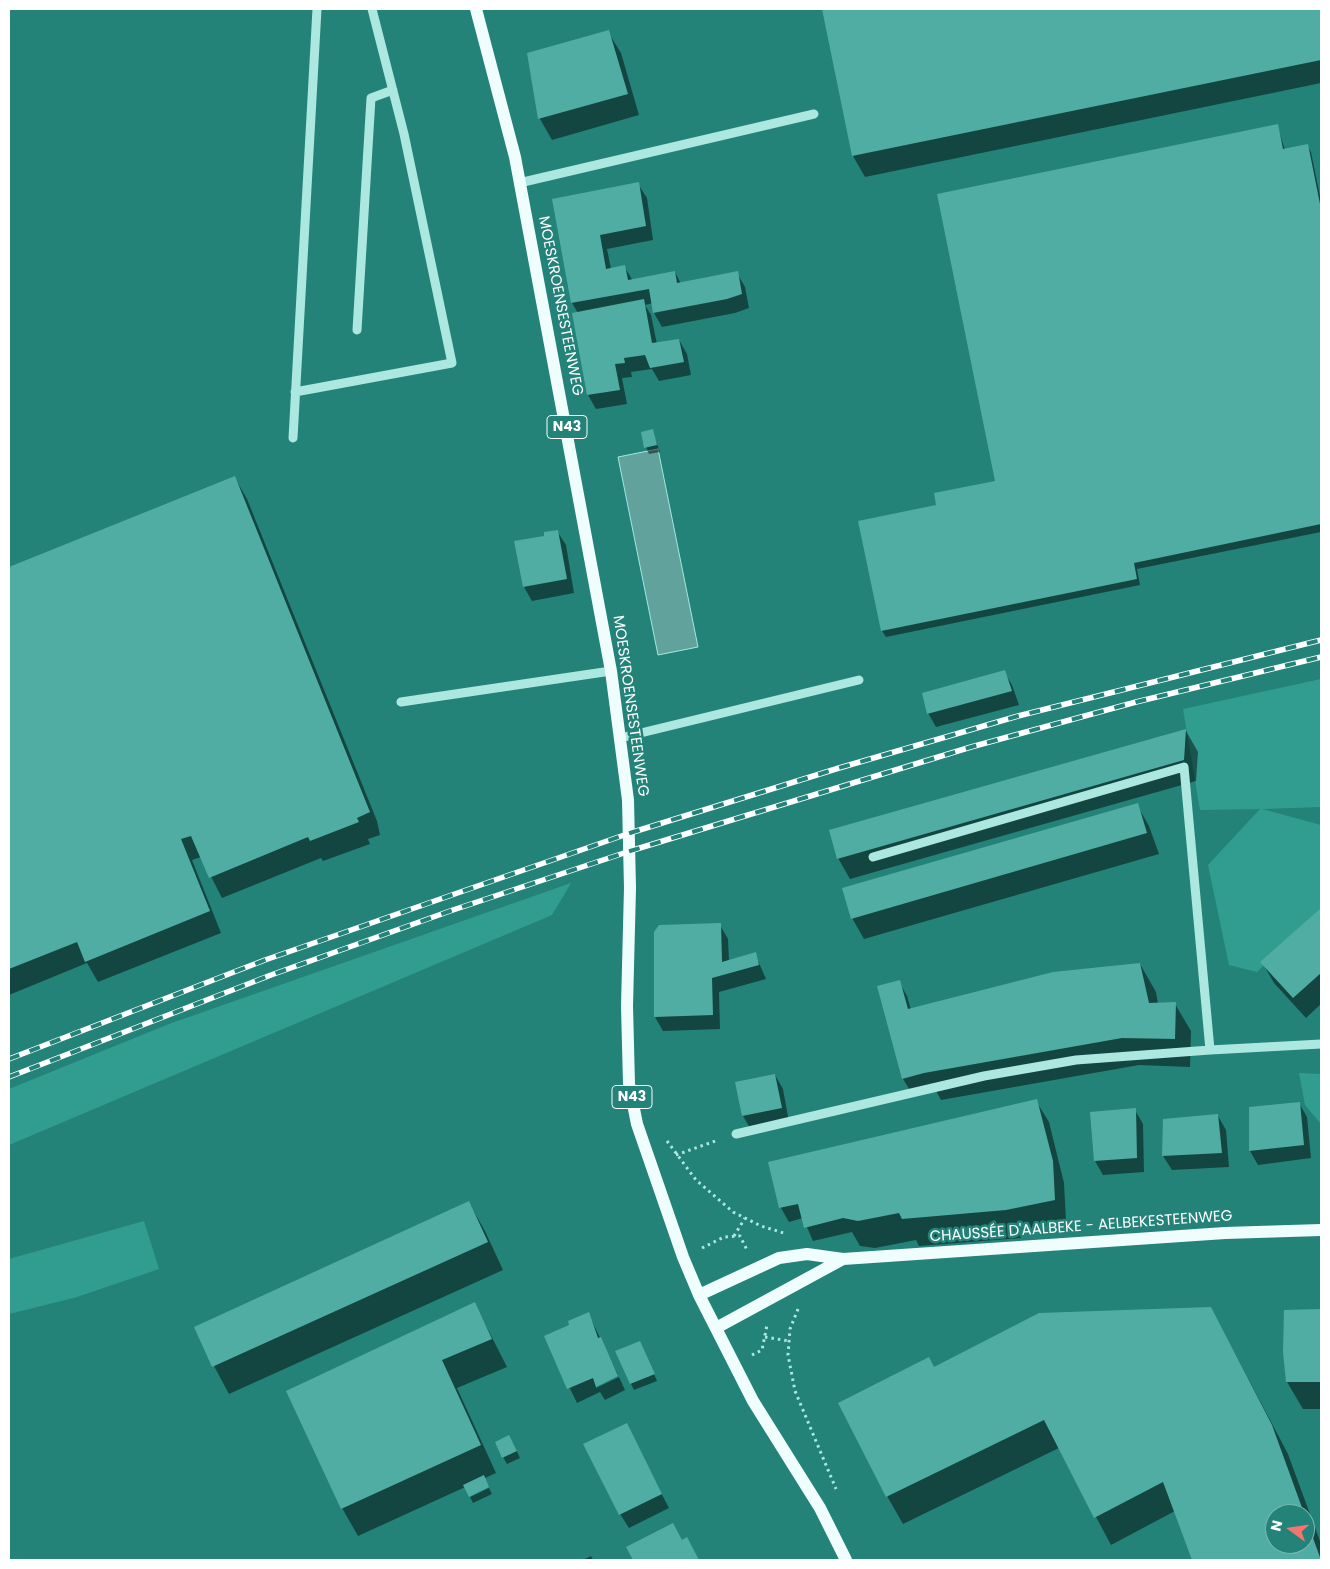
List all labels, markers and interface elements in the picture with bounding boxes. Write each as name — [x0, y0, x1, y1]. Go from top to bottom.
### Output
street label: MOESKROENSESTEENWEG — [534, 215, 586, 397]
road number: N43 — [547, 416, 587, 438]
street label: MOESKROENSESTEENWEG — [608, 614, 652, 798]
road number: N43 — [612, 1086, 652, 1108]
street label: CHAUSSÉE D'AALBEKE - AELBEKESTEENWEG — [929, 1207, 1233, 1247]
north arrow — [1265, 1504, 1315, 1554]
text: N — [1265, 1518, 1287, 1533]

